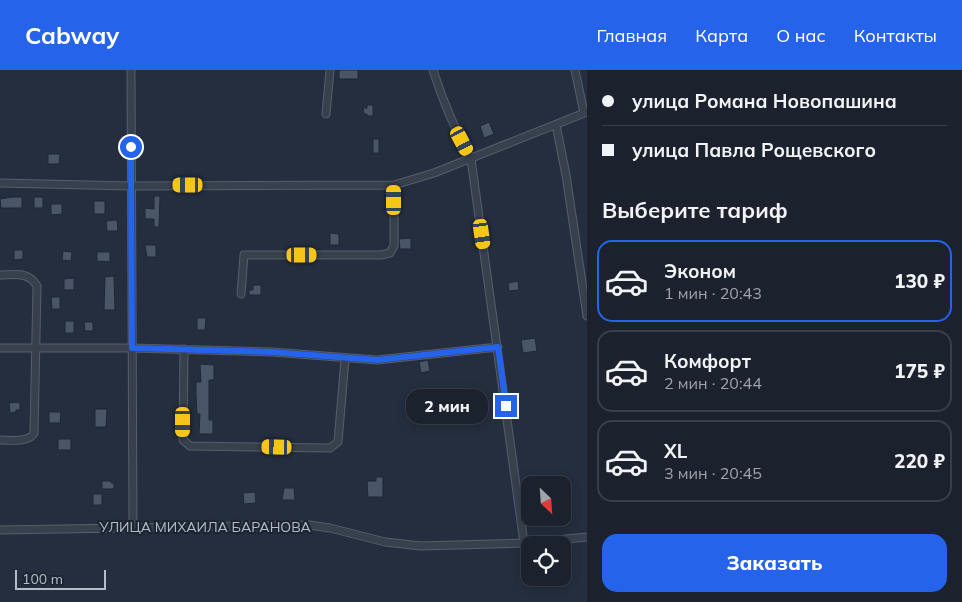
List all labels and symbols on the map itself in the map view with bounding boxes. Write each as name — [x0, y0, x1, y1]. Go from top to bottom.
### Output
car — [448, 124, 475, 158]
route start — [120, 136, 142, 158]
car — [173, 178, 203, 193]
car — [386, 185, 401, 215]
car — [472, 218, 491, 250]
car — [287, 248, 317, 263]
callout: 2 мин — [406, 388, 488, 424]
route end — [495, 395, 517, 417]
car — [175, 407, 190, 437]
car — [261, 439, 292, 455]
north arrow — [521, 476, 571, 526]
street label: УЛИЦА МИХАИЛА БАРАНОВА — [98, 518, 312, 536]
scale bar — [15, 567, 106, 590]

